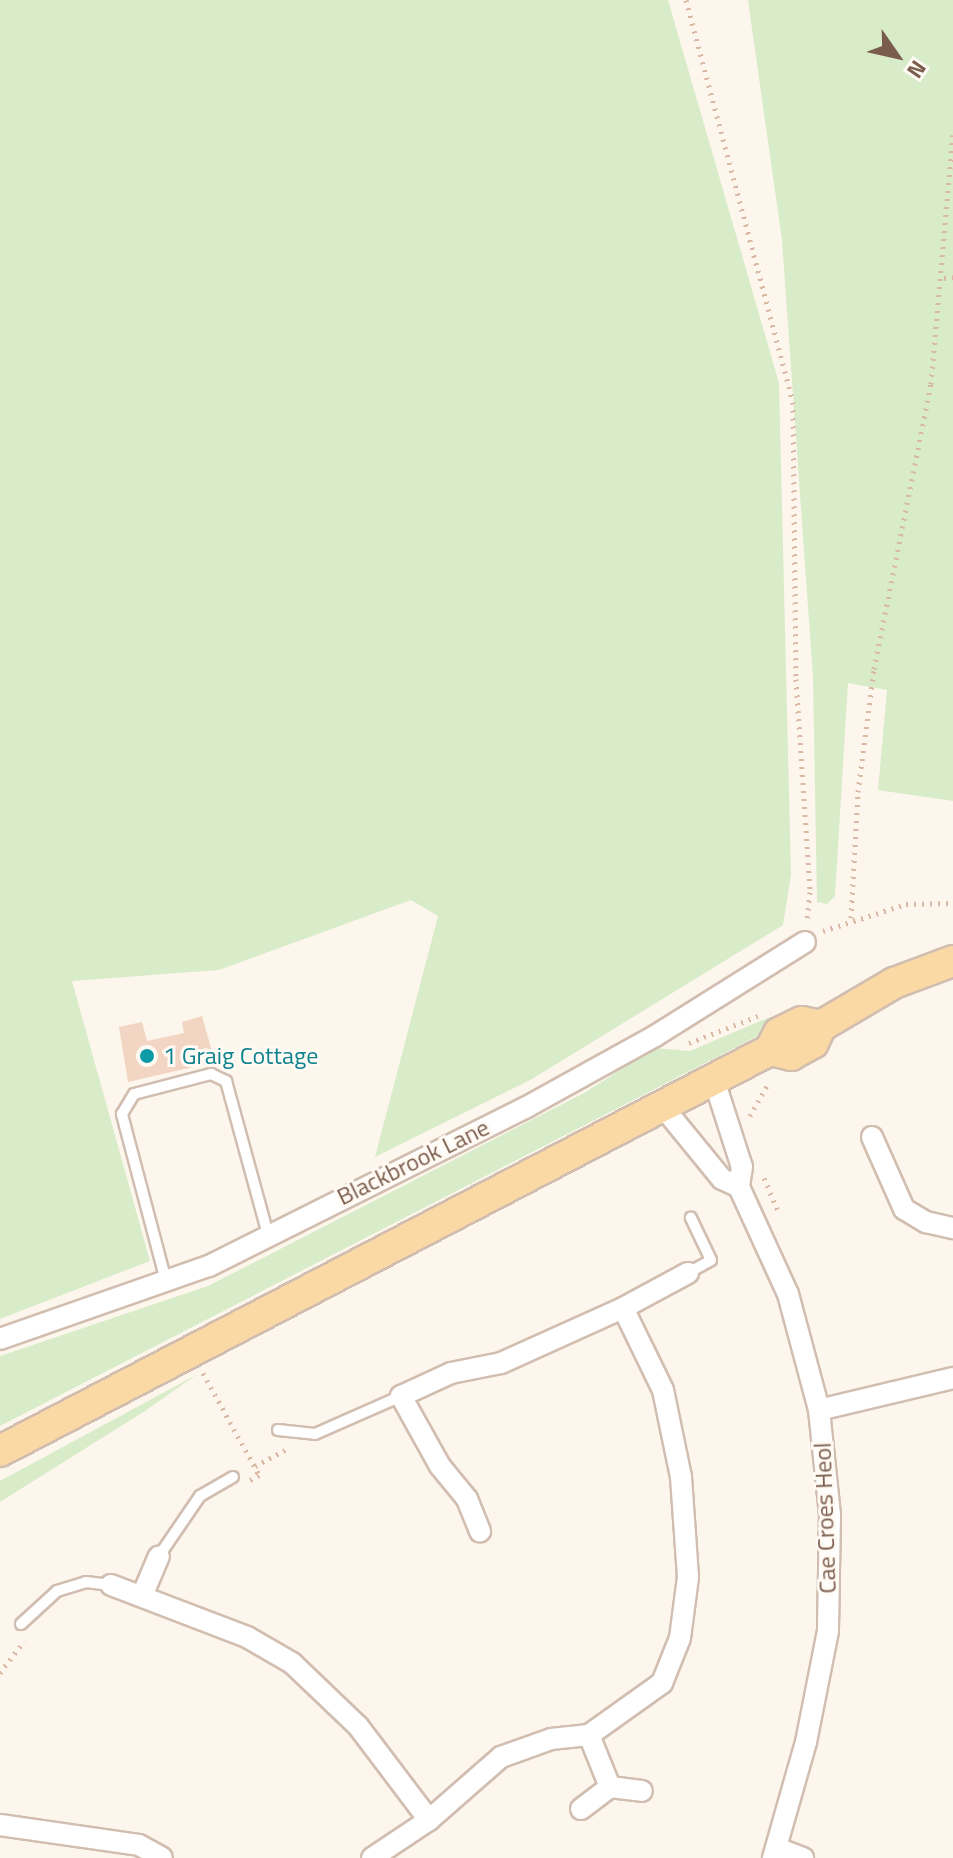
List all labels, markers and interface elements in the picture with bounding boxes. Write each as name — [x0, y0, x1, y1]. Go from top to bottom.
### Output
north arrow — [857, 16, 937, 96]
text: N — [899, 54, 935, 85]
place label: 1 Graig Cottage — [163, 1042, 318, 1070]
marker: 1 Graig Cottage — [138, 1047, 156, 1065]
street label: Blackbrook Lane — [332, 1113, 494, 1211]
street label: Cae Croes Heol — [808, 1442, 842, 1594]

